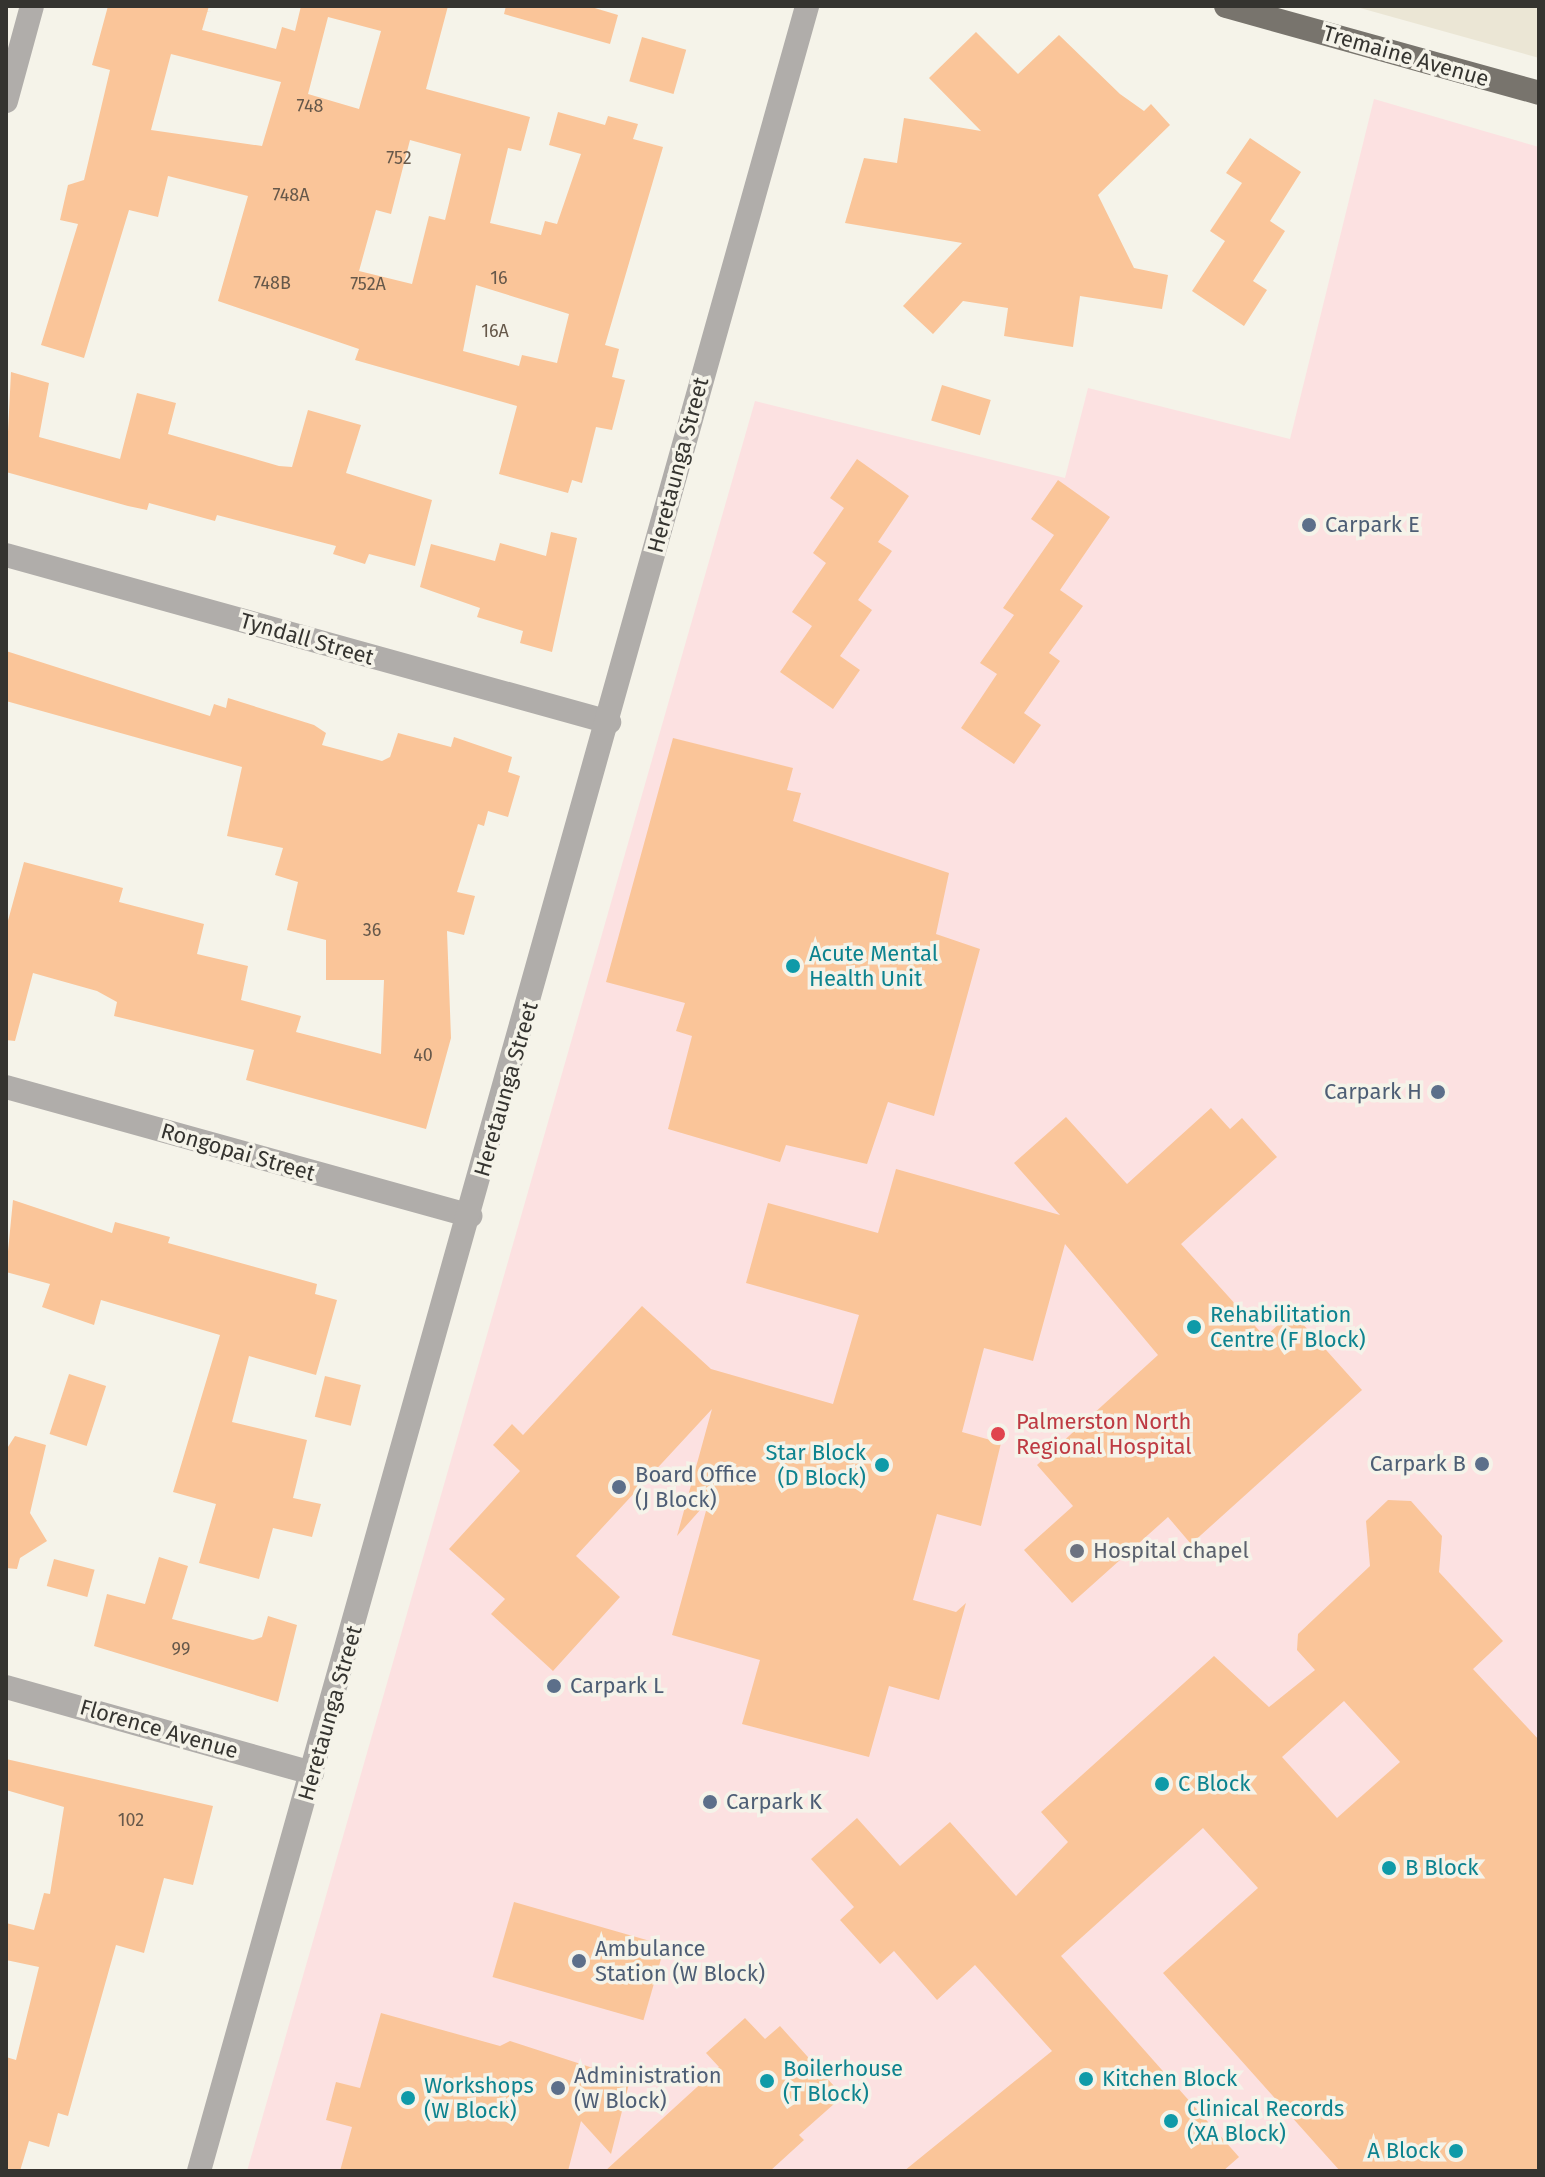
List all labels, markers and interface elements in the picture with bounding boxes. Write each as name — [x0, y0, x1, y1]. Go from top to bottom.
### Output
street label: Tremaine Avenue — [1320, 20, 1492, 92]
house number: 748 — [297, 95, 323, 117]
house number: 752 — [386, 147, 412, 169]
house number: 748A — [272, 184, 310, 206]
house number: 16 — [490, 267, 508, 289]
house number: 748B — [253, 272, 291, 294]
house number: 752A — [350, 273, 386, 295]
house number: 16A — [481, 320, 509, 342]
street label: Heretaunga Street — [642, 374, 714, 556]
place label: Carpark E — [1325, 512, 1420, 538]
marker: Carpark E — [1300, 516, 1318, 534]
street label: Tyndall Street — [237, 607, 377, 671]
house number: 36 — [363, 919, 381, 941]
place label: Acute Mental Health Unit — [809, 940, 938, 992]
marker: Acute Mental Health Unit — [784, 957, 802, 975]
street label: Heretaunga Street — [468, 998, 544, 1180]
house number: 40 — [413, 1044, 433, 1066]
place label: Carpark H — [1324, 1079, 1422, 1105]
marker: Carpark H — [1429, 1083, 1447, 1101]
street label: Rongopai Street — [158, 1117, 318, 1187]
place label: Rehabilitation Centre (F Block) — [1210, 1301, 1366, 1352]
marker: Rehabilitation Centre (F Block) — [1185, 1318, 1203, 1336]
place label: Palmerston North Regional Hospital — [1016, 1408, 1192, 1460]
marker: Palmerston North Regional Hospital — [987, 1423, 1009, 1445]
place label: Star Block (D Block) — [766, 1439, 866, 1490]
place label: Carpark B — [1370, 1451, 1466, 1477]
marker: Carpark B — [1473, 1455, 1491, 1473]
marker: Star Block (D Block) — [873, 1456, 891, 1474]
place label: Board Office (J Block) — [635, 1461, 757, 1512]
marker: Board Office (J Block) — [610, 1478, 628, 1496]
place label: Hospital chapel — [1093, 1538, 1249, 1564]
marker: Hospital chapel — [1068, 1542, 1086, 1560]
street label: Heretaunga Street — [292, 1622, 368, 1804]
house number: 99 — [172, 1638, 190, 1660]
place label: Carpark L — [570, 1673, 664, 1699]
marker: Carpark L — [545, 1677, 563, 1695]
street label: Florence Avenue — [77, 1694, 241, 1764]
place label: C Block — [1178, 1771, 1250, 1797]
marker: C Block — [1153, 1775, 1171, 1793]
place label: Carpark K — [726, 1789, 822, 1815]
marker: Carpark K — [701, 1793, 719, 1811]
house number: 102 — [118, 1809, 144, 1831]
place label: B Block — [1405, 1855, 1479, 1881]
marker: B Block — [1380, 1859, 1398, 1877]
place label: Ambulance Station (W Block) — [595, 1935, 765, 1986]
marker: Ambulance Station (W Block) — [570, 1952, 588, 1970]
place label: Boilerhouse (T Block) — [783, 2055, 903, 2106]
place label: Administration (W Block) — [574, 2062, 722, 2114]
place label: Kitchen Block — [1102, 2066, 1237, 2092]
marker: Kitchen Block — [1077, 2070, 1095, 2088]
place label: Workshops (W Block) — [424, 2072, 534, 2124]
marker: Boilerhouse (T Block) — [758, 2072, 776, 2090]
marker: Administration (W Block) — [549, 2079, 567, 2097]
marker: Workshops (W Block) — [399, 2089, 417, 2107]
place label: Clinical Records (XA Block) — [1187, 2095, 1344, 2146]
marker: Clinical Records (XA Block) — [1162, 2112, 1180, 2130]
place label: A Block — [1367, 2138, 1440, 2164]
marker: A Block — [1447, 2142, 1465, 2160]

